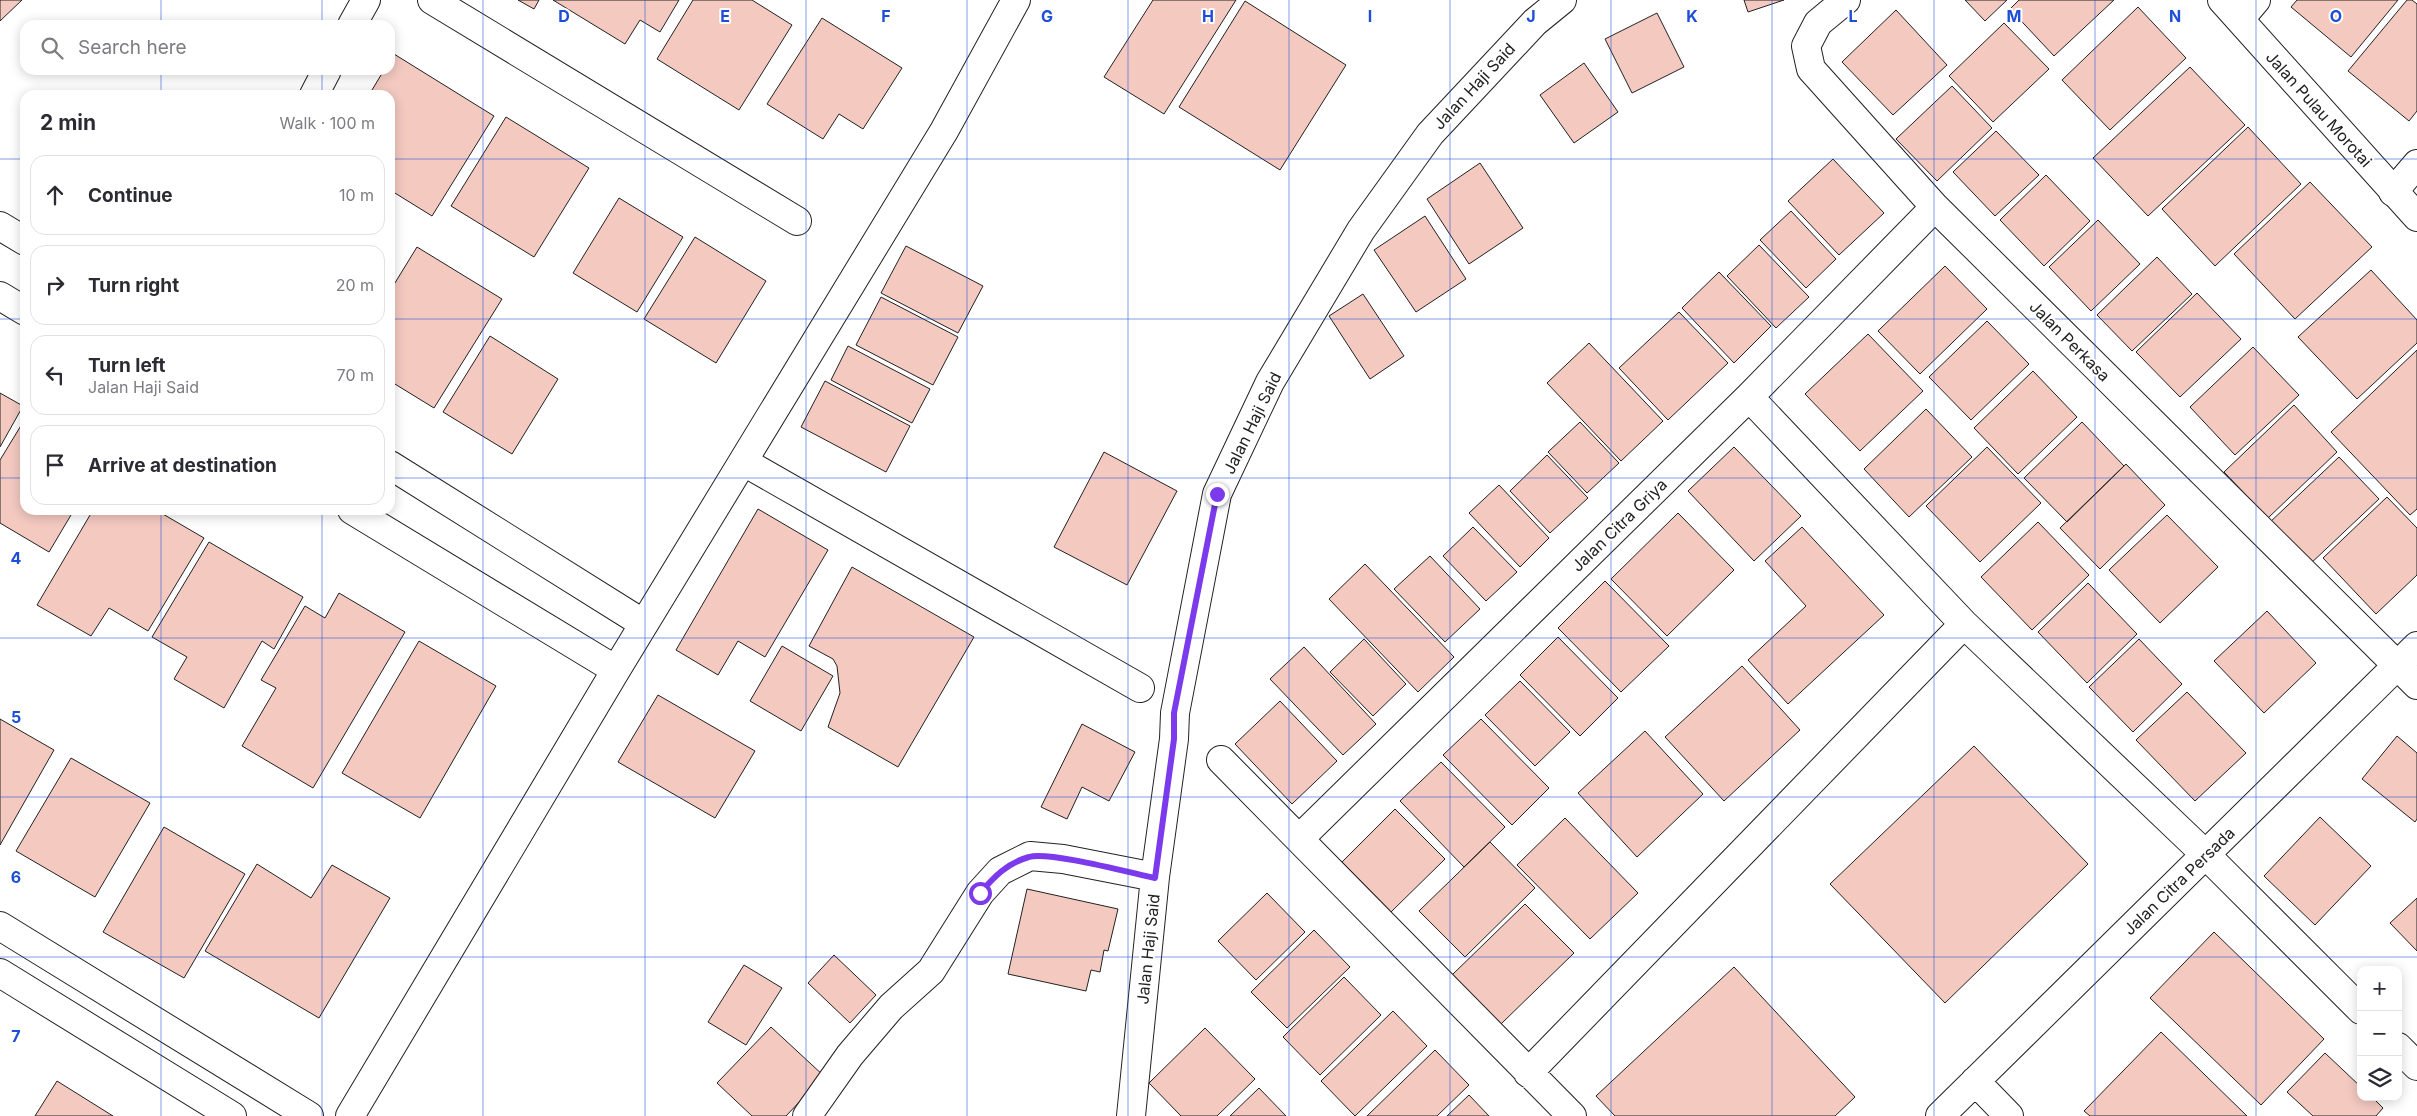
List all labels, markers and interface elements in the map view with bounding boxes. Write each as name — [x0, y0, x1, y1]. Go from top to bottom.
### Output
text: D — [558, 6, 570, 26]
text: E — [720, 6, 730, 26]
text: F — [881, 6, 891, 26]
text: G — [1041, 6, 1053, 26]
text: H — [1202, 6, 1214, 26]
text: I — [1368, 6, 1372, 26]
text: J — [1526, 6, 1536, 26]
text: K — [1686, 6, 1698, 26]
text: L — [1848, 6, 1858, 26]
text: M — [2007, 6, 2021, 26]
text: N — [2169, 6, 2181, 26]
text: O — [2330, 6, 2342, 26]
search box — [20, 20, 395, 75]
icon: search — [38, 34, 66, 62]
text: Search here — [78, 36, 187, 59]
street label: Jalan Haji Said — [1429, 39, 1519, 133]
street label: Jalan Pulau Morotai — [2262, 47, 2376, 171]
text: 2 min — [40, 110, 96, 135]
text: Walk · 100 m — [280, 113, 375, 133]
icon: ahead — [41, 181, 69, 209]
text: Continue — [88, 184, 173, 207]
text: 10 m — [339, 185, 374, 205]
icon: right — [41, 271, 69, 299]
text: Turn right — [88, 274, 179, 297]
text: 20 m — [336, 275, 374, 295]
street label: Jalan Perkasa — [2026, 297, 2114, 385]
text: Turn left — [88, 354, 166, 377]
icon: left — [41, 361, 69, 389]
text: 70 m — [337, 365, 374, 385]
street label: Jalan Haji Said — [1219, 369, 1285, 477]
text: Jalan Haji Said — [88, 377, 199, 397]
icon: arrive — [41, 451, 69, 479]
text: Arrive at destination — [88, 454, 277, 477]
street label: Jalan Citra Griya — [1567, 474, 1671, 576]
route end — [1206, 483, 1229, 506]
text: 4 — [11, 548, 22, 568]
text: 5 — [11, 707, 21, 727]
street label: Jalan Citra Persada — [2119, 823, 2239, 939]
text: 6 — [11, 867, 21, 887]
route start — [969, 882, 992, 905]
street label: Jalan Haji Said — [1132, 893, 1164, 1005]
map controls — [2357, 966, 2402, 1101]
button: + — [2357, 966, 2402, 1011]
button: − — [2357, 1011, 2402, 1056]
text: 7 — [11, 1026, 21, 1046]
button: layers — [2357, 1056, 2402, 1101]

